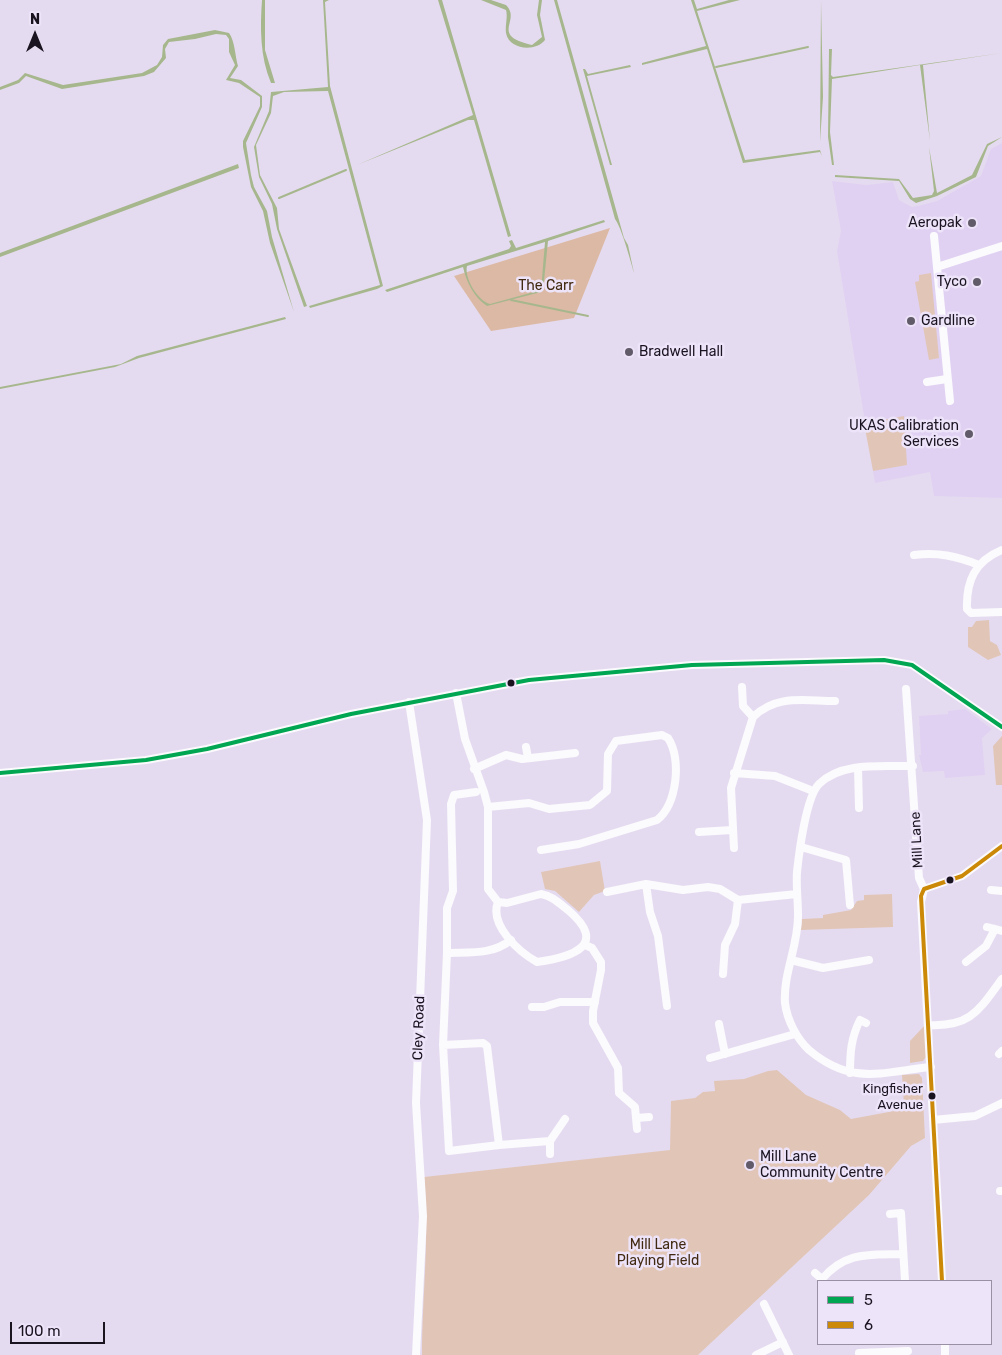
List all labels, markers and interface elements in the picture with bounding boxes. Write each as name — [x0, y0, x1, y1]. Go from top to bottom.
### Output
north arrow — [10, 10, 60, 60]
text: N — [30, 11, 40, 28]
place label: Aeropak — [908, 215, 962, 231]
marker: Aeropak — [966, 217, 978, 229]
place label: Tyco — [937, 274, 967, 290]
marker: Tyco — [971, 276, 983, 288]
park label: The Carr — [518, 278, 574, 294]
place label: Gardline — [921, 313, 975, 329]
marker: Gardline — [905, 315, 917, 327]
place label: Bradwell Hall — [639, 344, 723, 360]
marker: Bradwell Hall — [623, 346, 635, 358]
place label: UKAS Calibration Services — [849, 418, 959, 451]
marker: UKAS Calibration Services — [963, 428, 975, 440]
unlabelled marker — [506, 678, 516, 688]
street label: Mill Lane — [907, 811, 927, 869]
unlabelled marker — [945, 875, 955, 885]
street label: Cley Road — [409, 995, 429, 1061]
place label: Kingfisher Avenue — [862, 1081, 923, 1112]
marker: Kingfisher Avenue — [927, 1091, 937, 1101]
place label: Mill Lane Community Centre — [760, 1149, 883, 1182]
marker: Mill Lane Community Centre — [744, 1159, 756, 1171]
park label: Mill Lane Playing Field — [617, 1237, 699, 1270]
legend — [817, 1280, 992, 1345]
text: 5 — [864, 1291, 873, 1309]
scale bar — [12, 1312, 108, 1344]
text: 6 — [864, 1316, 873, 1334]
text: 100 m — [18, 1322, 60, 1340]

